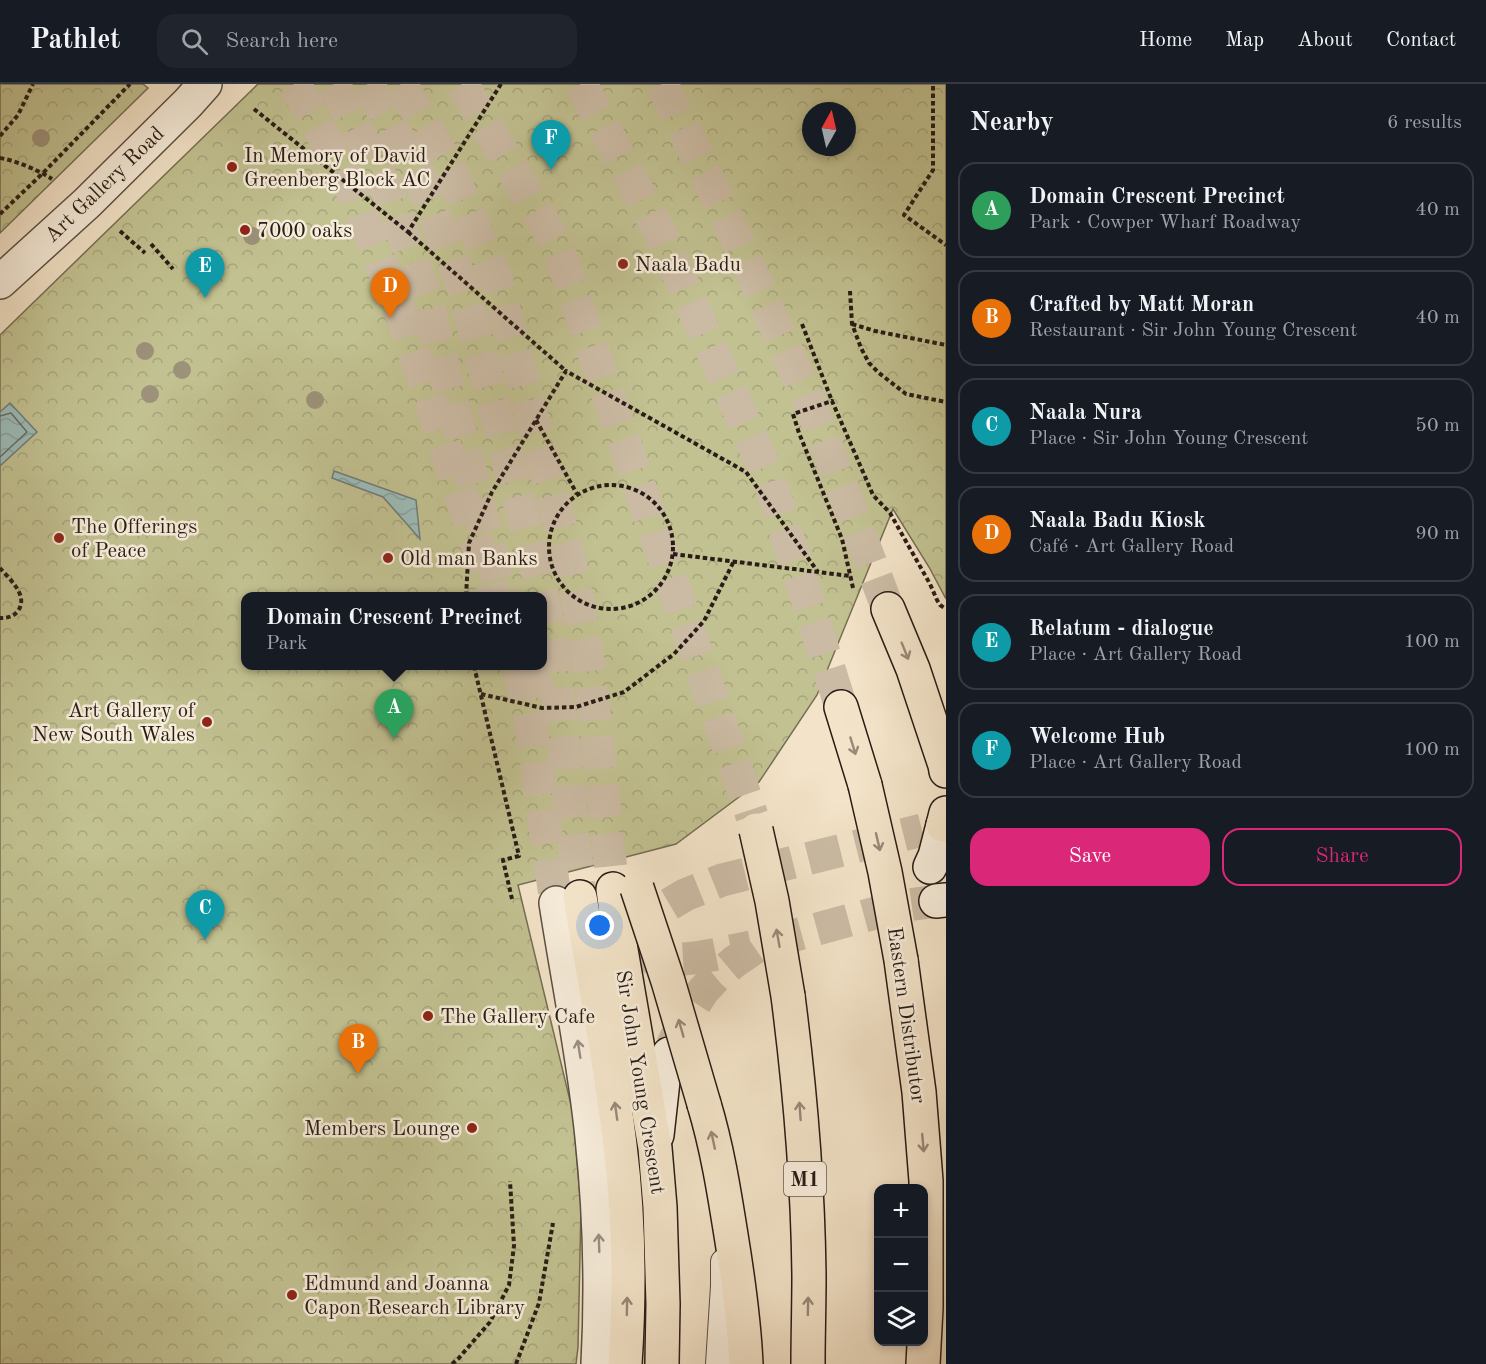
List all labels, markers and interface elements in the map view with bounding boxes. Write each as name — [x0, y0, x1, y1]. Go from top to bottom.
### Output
search box — [157, 14, 577, 68]
icon: search — [178, 25, 211, 58]
text: Pathlet — [30, 27, 121, 55]
text: Search here — [226, 30, 338, 52]
text: Home — [1139, 30, 1192, 51]
text: Map — [1225, 30, 1264, 51]
text: About — [1297, 30, 1353, 51]
text: Contact — [1386, 30, 1456, 51]
north arrow — [802, 102, 856, 156]
text: Nearby — [970, 110, 1054, 136]
text: 6 results — [1387, 113, 1462, 133]
pin: F — [532, 120, 570, 170]
street label: Art Gallery Road — [41, 123, 169, 247]
place label: In Memory of David Greenberg Block AC — [244, 146, 430, 191]
marker: In Memory of David Greenberg Block AC — [225, 160, 239, 174]
text: Domain Crescent Precinct — [1029, 186, 1285, 208]
text: A — [984, 200, 999, 220]
text: 40 m — [1415, 200, 1460, 220]
text: Park · Cowper Wharf Roadway — [1029, 213, 1301, 233]
place label: 7000 oaks — [257, 221, 352, 242]
marker: 7000 oaks — [238, 223, 252, 237]
pin: E — [186, 248, 224, 298]
place label: Naala Badu — [635, 255, 741, 276]
marker: Naala Badu — [616, 257, 630, 271]
pin: D — [370, 268, 410, 318]
text: Crafted by Matt Moran — [1029, 294, 1254, 316]
text: B — [984, 308, 999, 328]
text: 40 m — [1415, 308, 1460, 328]
text: Restaurant · Sir John Young Crescent — [1029, 321, 1357, 341]
text: Naala Nura — [1029, 402, 1142, 424]
text: C — [985, 416, 998, 436]
text: 50 m — [1415, 416, 1460, 436]
text: Place · Sir John Young Crescent — [1029, 429, 1308, 449]
text: Naala Badu Kiosk — [1029, 510, 1206, 532]
place label: The Offerings of Peace — [71, 517, 197, 562]
text: D — [984, 524, 999, 544]
text: 90 m — [1415, 524, 1460, 544]
marker: The Offerings of Peace — [52, 531, 66, 545]
text: Café · Art Gallery Road — [1029, 537, 1234, 557]
place label: Old man Banks — [400, 549, 538, 570]
marker: Old man Banks — [381, 551, 395, 565]
popup — [241, 592, 547, 670]
text: Domain Crescent Precinct — [266, 607, 522, 629]
text: Relatum - dialogue — [1029, 618, 1214, 640]
text: E — [985, 632, 998, 652]
text: 100 m — [1404, 632, 1460, 652]
text: Park — [266, 634, 307, 654]
one-way arrow — [901, 641, 912, 660]
text: Place · Art Gallery Road — [1029, 645, 1242, 665]
pin: A — [374, 690, 414, 739]
place label: Art Gallery of New South Wales — [32, 701, 196, 746]
marker: Art Gallery of New South Wales — [200, 715, 214, 729]
text: Welcome Hub — [1029, 726, 1165, 748]
one-way arrow — [848, 736, 859, 755]
text: F — [985, 740, 998, 760]
text: 100 m — [1404, 740, 1460, 760]
text: Place · Art Gallery Road — [1029, 753, 1242, 773]
button: Save — [970, 828, 1210, 886]
button: Share — [1222, 828, 1462, 886]
one-way arrow — [873, 832, 884, 851]
pin: C — [186, 890, 224, 940]
your location — [585, 911, 614, 940]
street label: Eastern Distributor — [883, 926, 928, 1105]
one-way arrow — [772, 929, 783, 948]
street label: Sir John Young Crescent — [611, 969, 668, 1196]
place label: The Gallery Cafe — [440, 1007, 595, 1028]
marker: The Gallery Cafe — [421, 1009, 435, 1023]
one-way arrow — [675, 1019, 686, 1038]
pin: B — [338, 1024, 378, 1074]
one-way arrow — [574, 1039, 585, 1059]
one-way arrow — [794, 1101, 805, 1121]
one-way arrow — [610, 1102, 621, 1122]
place label: Members Lounge — [304, 1119, 460, 1140]
marker: Members Lounge — [465, 1121, 479, 1135]
one-way arrow — [707, 1131, 719, 1150]
one-way arrow — [918, 1132, 929, 1152]
road number: M1 — [784, 1162, 826, 1196]
map controls — [874, 1184, 928, 1346]
button: + — [874, 1184, 928, 1238]
one-way arrow — [593, 1233, 605, 1253]
button: − — [874, 1238, 928, 1292]
place label: Edmund and Joanna Capon Research Library — [304, 1274, 525, 1319]
marker: Edmund and Joanna Capon Research Library — [285, 1288, 299, 1302]
button: layers — [874, 1292, 928, 1346]
one-way arrow — [622, 1296, 633, 1316]
one-way arrow — [803, 1296, 814, 1316]

